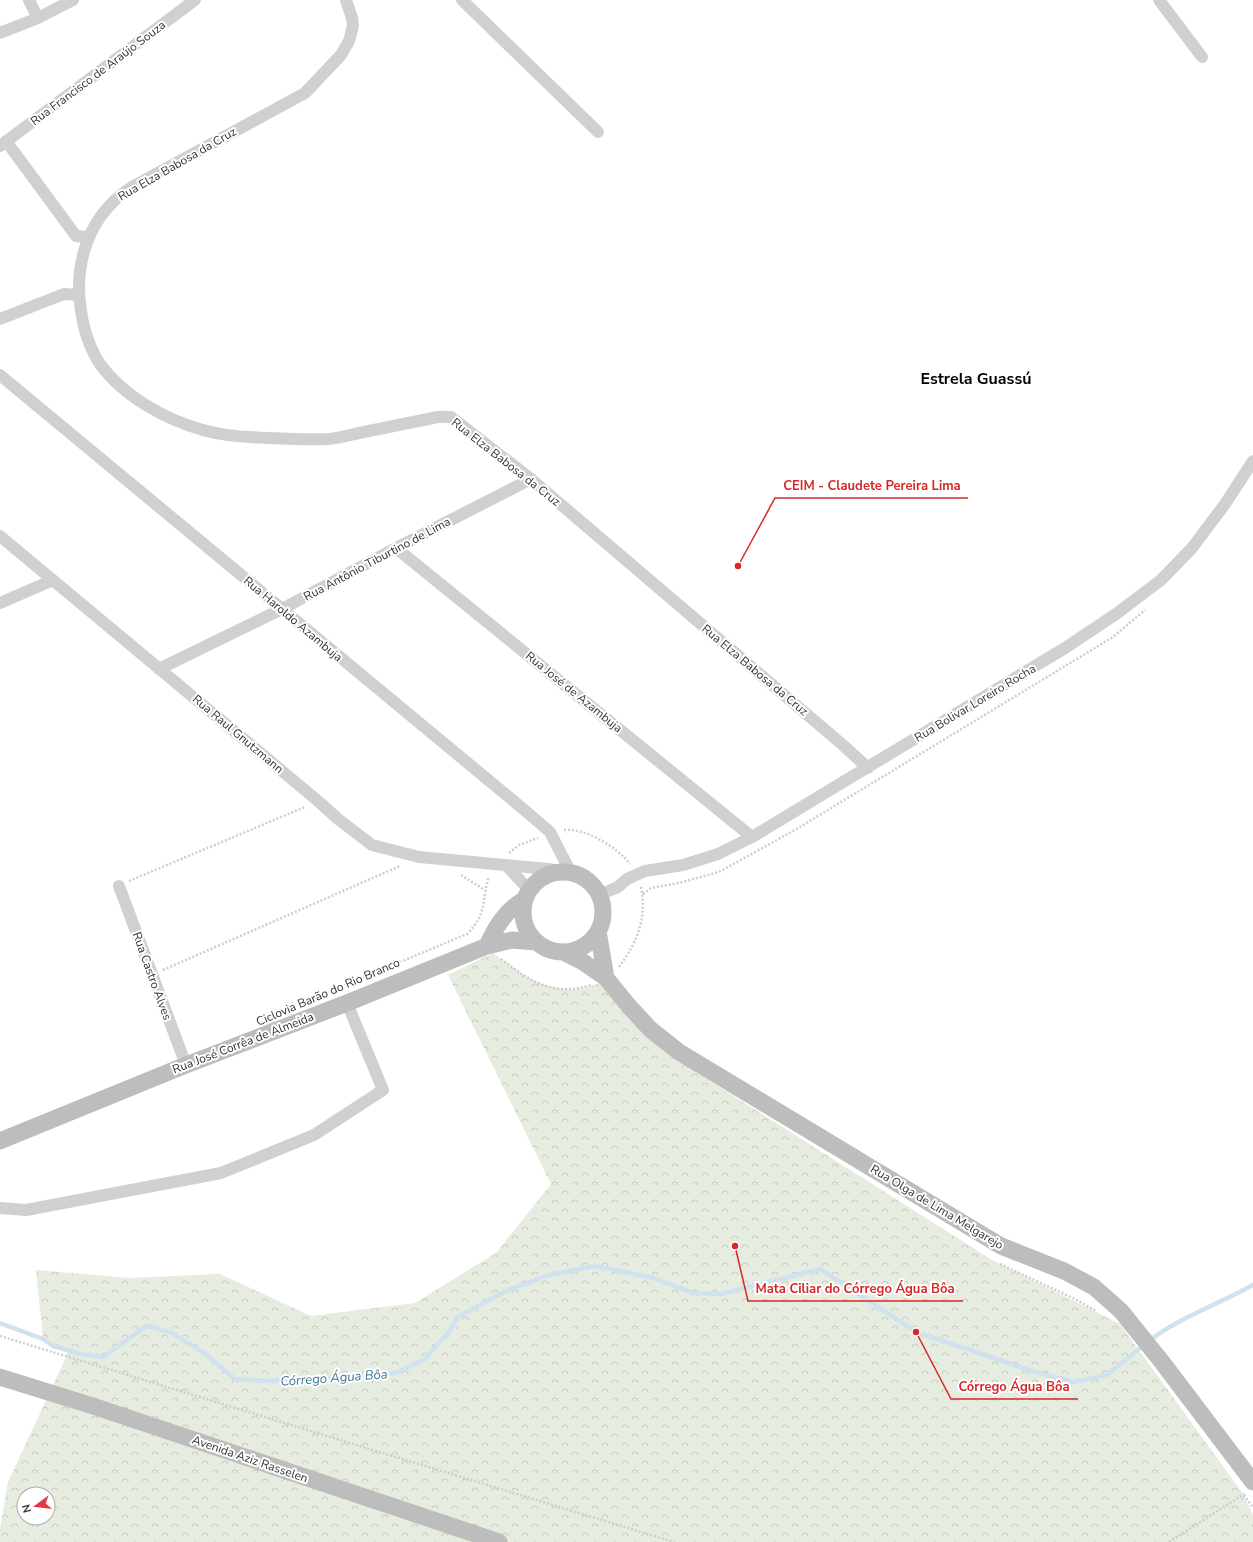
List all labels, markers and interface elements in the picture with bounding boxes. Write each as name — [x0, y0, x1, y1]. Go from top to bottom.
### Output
street label: Rua Francisco de Araújo Souza — [27, 17, 169, 129]
street label: Rua Elza Babosa da Cruz — [115, 123, 239, 204]
district label: Estrela Guassú — [920, 368, 1032, 390]
street label: Rua Elza Babosa da Cruz — [448, 414, 564, 510]
callout: CEIM - Claudete Pereira Lima — [775, 473, 968, 498]
text: CEIM - Claudete Pereira Lima — [783, 477, 961, 495]
street label: Rua Antônio Tiburtino de Lima — [301, 513, 453, 605]
street label: Rua Haroldo Azambuja — [240, 573, 346, 665]
street label: Rua Elza Babosa da Cruz — [698, 621, 812, 720]
street label: Rua José de Azambuja — [522, 648, 626, 736]
street label: Rua Bolivar Loreiro Rocha — [911, 660, 1039, 746]
street label: Rua Raul Gnutzmann — [189, 691, 287, 777]
street label: Rua Castro Alves — [129, 930, 175, 1023]
street label: Ciclovia Barão do Rio Branco — [254, 954, 403, 1030]
street label: Rua José Corrêa de Almeida — [170, 1009, 316, 1077]
street label: Rua Olga de Lima Melgarejo — [868, 1161, 1007, 1253]
callout: Mata Ciliar do Córrego Água Bôa — [748, 1276, 963, 1301]
text: Mata Ciliar do Córrego Água Bôa — [755, 1280, 955, 1298]
water label: Córrego Água Bôa — [280, 1364, 388, 1391]
callout: Córrego Água Bôa — [951, 1374, 1078, 1399]
text: Córrego Água Bôa — [959, 1378, 1070, 1396]
street label: Avenida Aziz Rasselen — [190, 1432, 310, 1486]
north arrow — [16, 1486, 56, 1526]
text: N — [19, 1503, 35, 1514]

